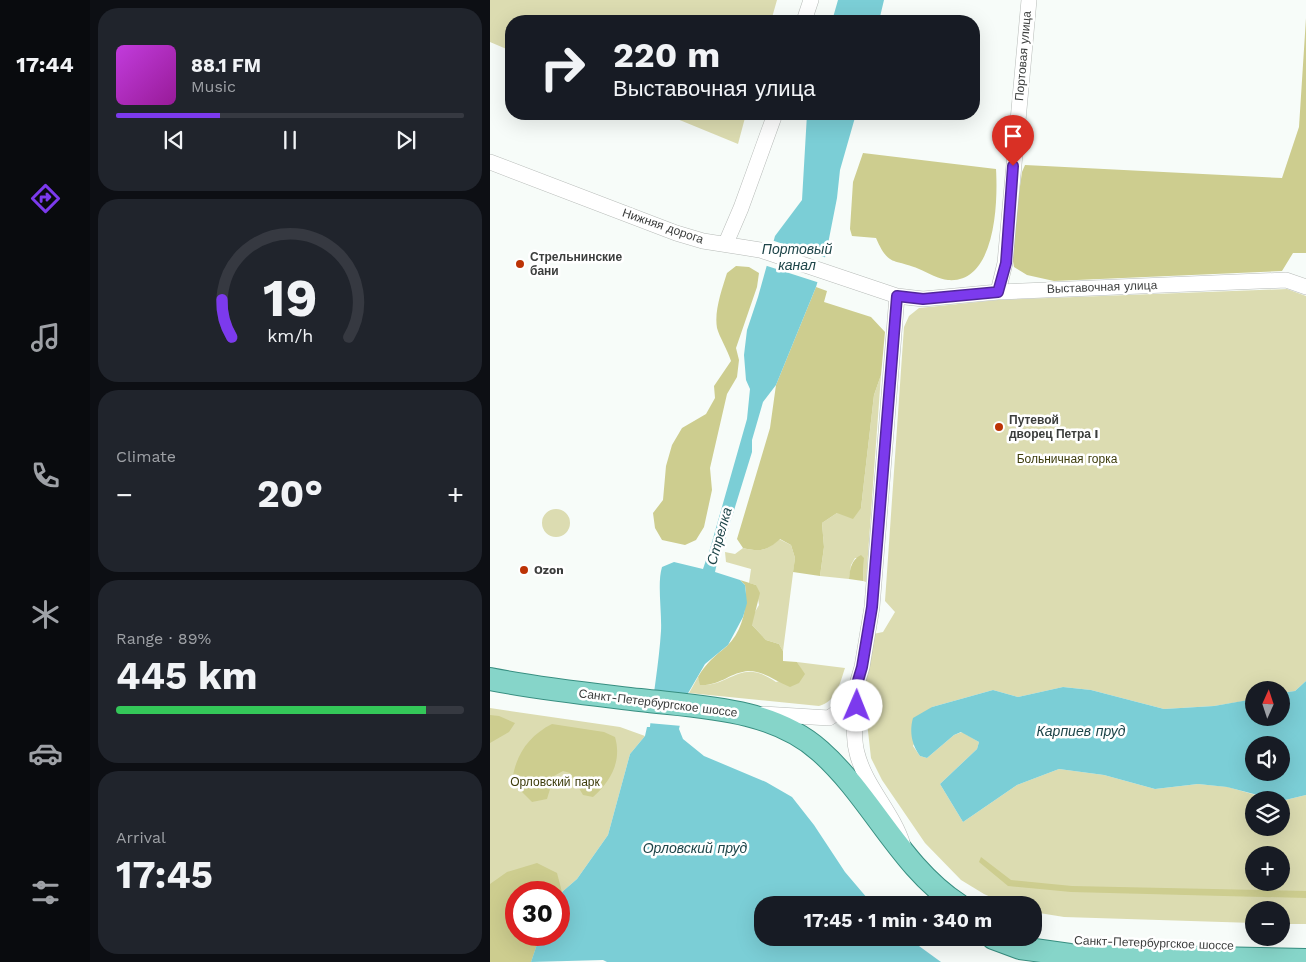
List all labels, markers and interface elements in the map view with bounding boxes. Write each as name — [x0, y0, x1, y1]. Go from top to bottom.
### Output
street label: Портовая улица — [1012, 10, 1034, 102]
text: 220 m — [613, 34, 720, 76]
icon: right — [530, 35, 595, 100]
text: 17:44 — [16, 52, 74, 77]
text: 88.1 FM — [191, 54, 261, 77]
text: Выставочная улица — [613, 76, 815, 101]
text: Music — [191, 77, 236, 96]
pin — [992, 115, 1034, 166]
icon: arrive — [999, 122, 1027, 150]
icon: previous — [160, 126, 188, 154]
icon: pause — [276, 126, 304, 154]
icon: next — [392, 126, 420, 154]
icon: directions — [28, 181, 63, 216]
street label: Нижняя дорога — [621, 206, 706, 247]
water label: Портовый канал — [762, 241, 832, 273]
place label: Стрельнинские бани — [530, 250, 622, 278]
marker: Стрельнинские бани — [514, 258, 526, 270]
text: 19 — [263, 268, 317, 329]
street label: Выставочная улица — [1047, 278, 1158, 296]
icon: music — [28, 320, 63, 355]
text: km/h — [267, 325, 313, 346]
place label: Путевой дворец Петра I — [1009, 413, 1098, 441]
marker: Путевой дворец Петра I — [993, 421, 1005, 433]
text: Climate — [116, 447, 176, 466]
park label: Больничная горка — [1017, 452, 1118, 466]
icon: phone — [28, 458, 63, 493]
text: 20° — [257, 472, 323, 516]
text: − — [116, 478, 133, 511]
text: + — [447, 478, 464, 511]
water label: Стрелка — [703, 505, 735, 567]
place label: Ozon — [534, 563, 564, 577]
marker: Ozon — [518, 564, 530, 576]
icon: climate — [28, 597, 63, 632]
text: Range · 89% — [116, 629, 211, 648]
text: 445 km — [116, 654, 258, 698]
position arrow — [830, 679, 882, 731]
north arrow — [1245, 681, 1290, 726]
map controls — [1245, 681, 1290, 946]
street label: Санкт-Петербургское шоссе — [578, 686, 738, 720]
water label: Карпиев пруд — [1037, 723, 1126, 739]
icon: car — [28, 736, 63, 771]
button: sound — [1245, 736, 1290, 781]
park label: Орловский парк — [510, 775, 600, 789]
button: layers — [1245, 791, 1290, 836]
text: Arrival — [116, 828, 166, 847]
water label: Орловский пруд — [643, 840, 748, 856]
button: + — [1245, 846, 1290, 891]
text: 17:45 — [116, 853, 213, 897]
icon: filters — [28, 875, 63, 910]
speed limit sign: 30 — [505, 881, 570, 946]
button: − — [1245, 901, 1290, 946]
text: 17:45 · 1 min · 340 m — [804, 909, 992, 932]
street label: Санкт-Петербургское шоссе — [1074, 933, 1234, 953]

